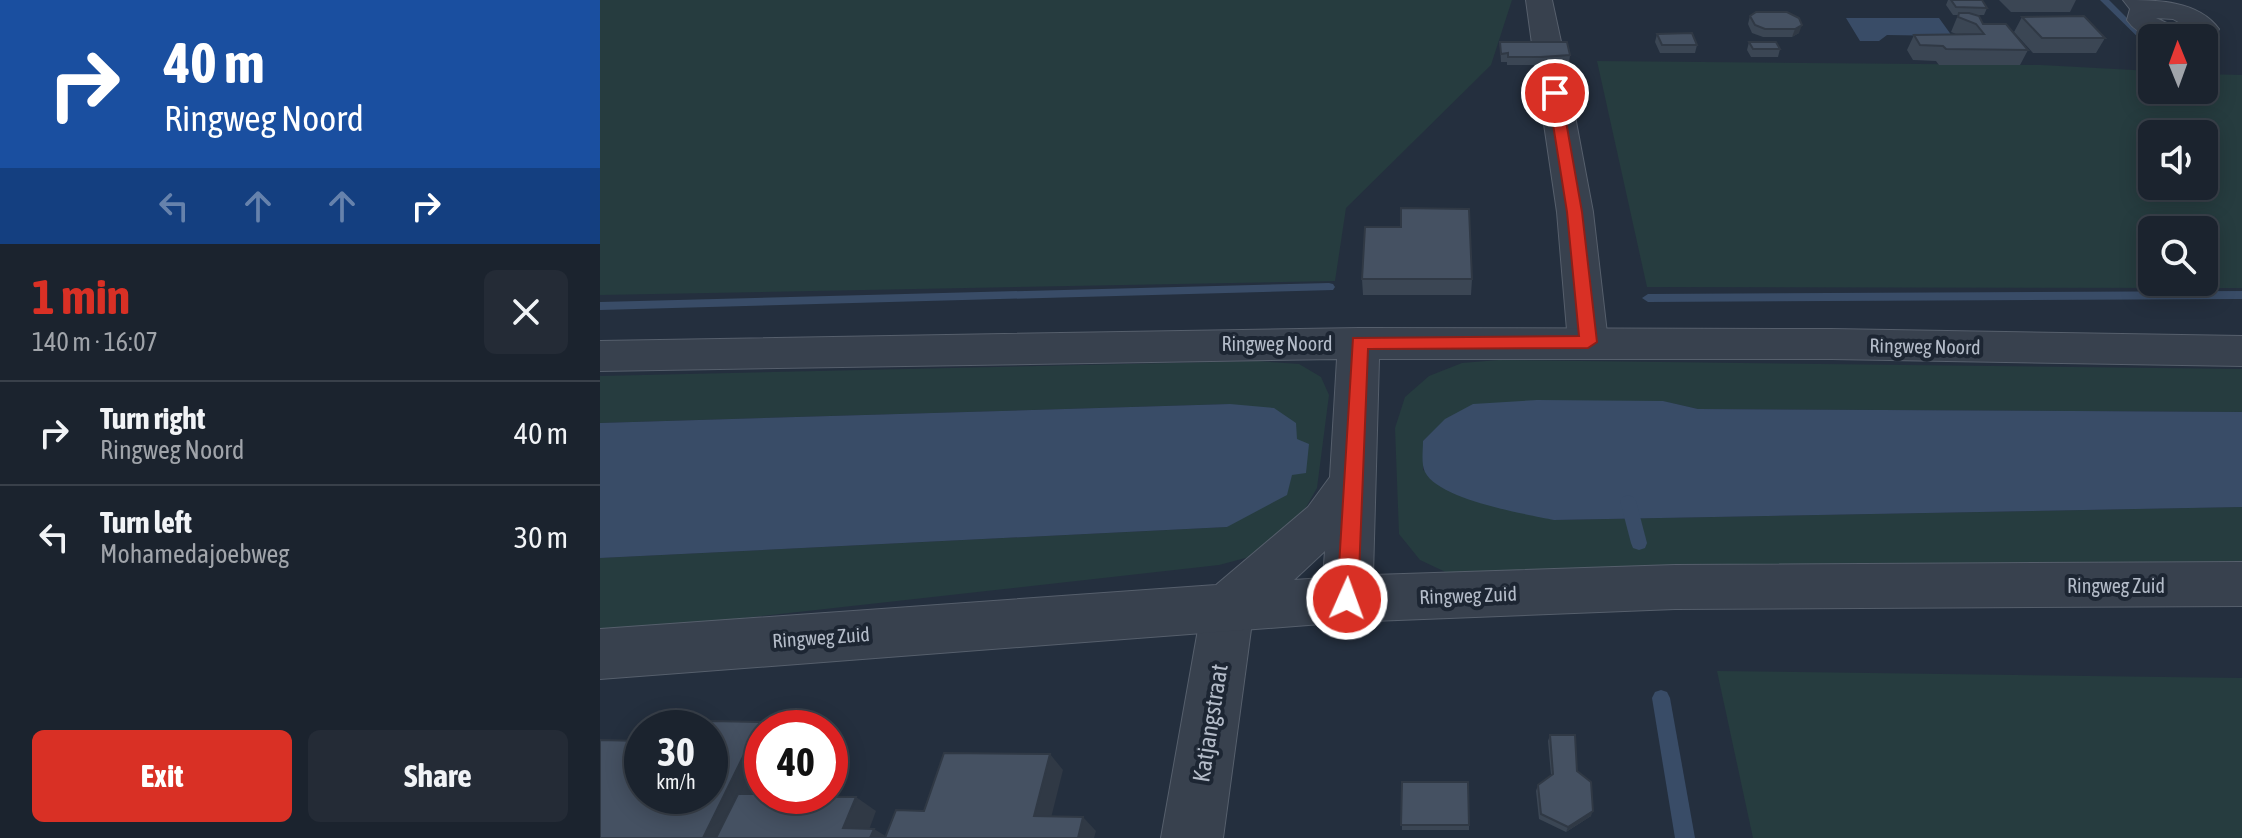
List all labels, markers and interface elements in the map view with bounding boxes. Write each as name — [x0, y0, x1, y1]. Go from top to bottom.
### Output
north arrow — [2138, 24, 2218, 104]
map controls — [2138, 24, 2218, 296]
text: 40 m — [164, 31, 265, 95]
icon: right — [32, 32, 136, 136]
pin — [1521, 59, 1589, 127]
icon: arrive — [1533, 71, 1577, 115]
text: Ringweg Noord — [164, 97, 364, 139]
button: sound — [2138, 120, 2218, 200]
icon: left — [152, 184, 196, 228]
icon: ahead — [236, 184, 280, 228]
icon: ahead — [320, 184, 364, 228]
icon: right — [404, 184, 448, 228]
button: search — [2138, 216, 2218, 296]
text: 1 min — [32, 269, 130, 324]
button: close — [484, 270, 568, 354]
text: 140 m · 16:07 — [32, 327, 158, 357]
street label: Ringweg Noord — [1221, 332, 1333, 355]
street label: Ringweg Noord — [1869, 334, 1981, 358]
text: Turn right — [100, 401, 206, 435]
icon: right — [32, 411, 76, 455]
text: 40 m — [514, 416, 568, 450]
text: Ringweg Noord — [100, 435, 244, 465]
text: Turn left — [100, 505, 192, 539]
icon: left — [32, 515, 76, 559]
text: 30 m — [514, 520, 568, 554]
text: Mohamedajoebweg — [100, 539, 289, 569]
position arrow — [1305, 557, 1389, 641]
street label: Ringweg Zuid — [2067, 574, 2165, 597]
street label: Ringweg Zuid — [1419, 582, 1517, 608]
street label: Ringweg Zuid — [771, 622, 871, 652]
street label: Katjangstraat — [1187, 662, 1233, 784]
speed limit sign: 40 — [744, 710, 848, 814]
text: 30 — [657, 729, 695, 774]
button: Exit — [32, 730, 292, 822]
button: Share — [308, 730, 568, 822]
text: km/h — [656, 770, 696, 793]

